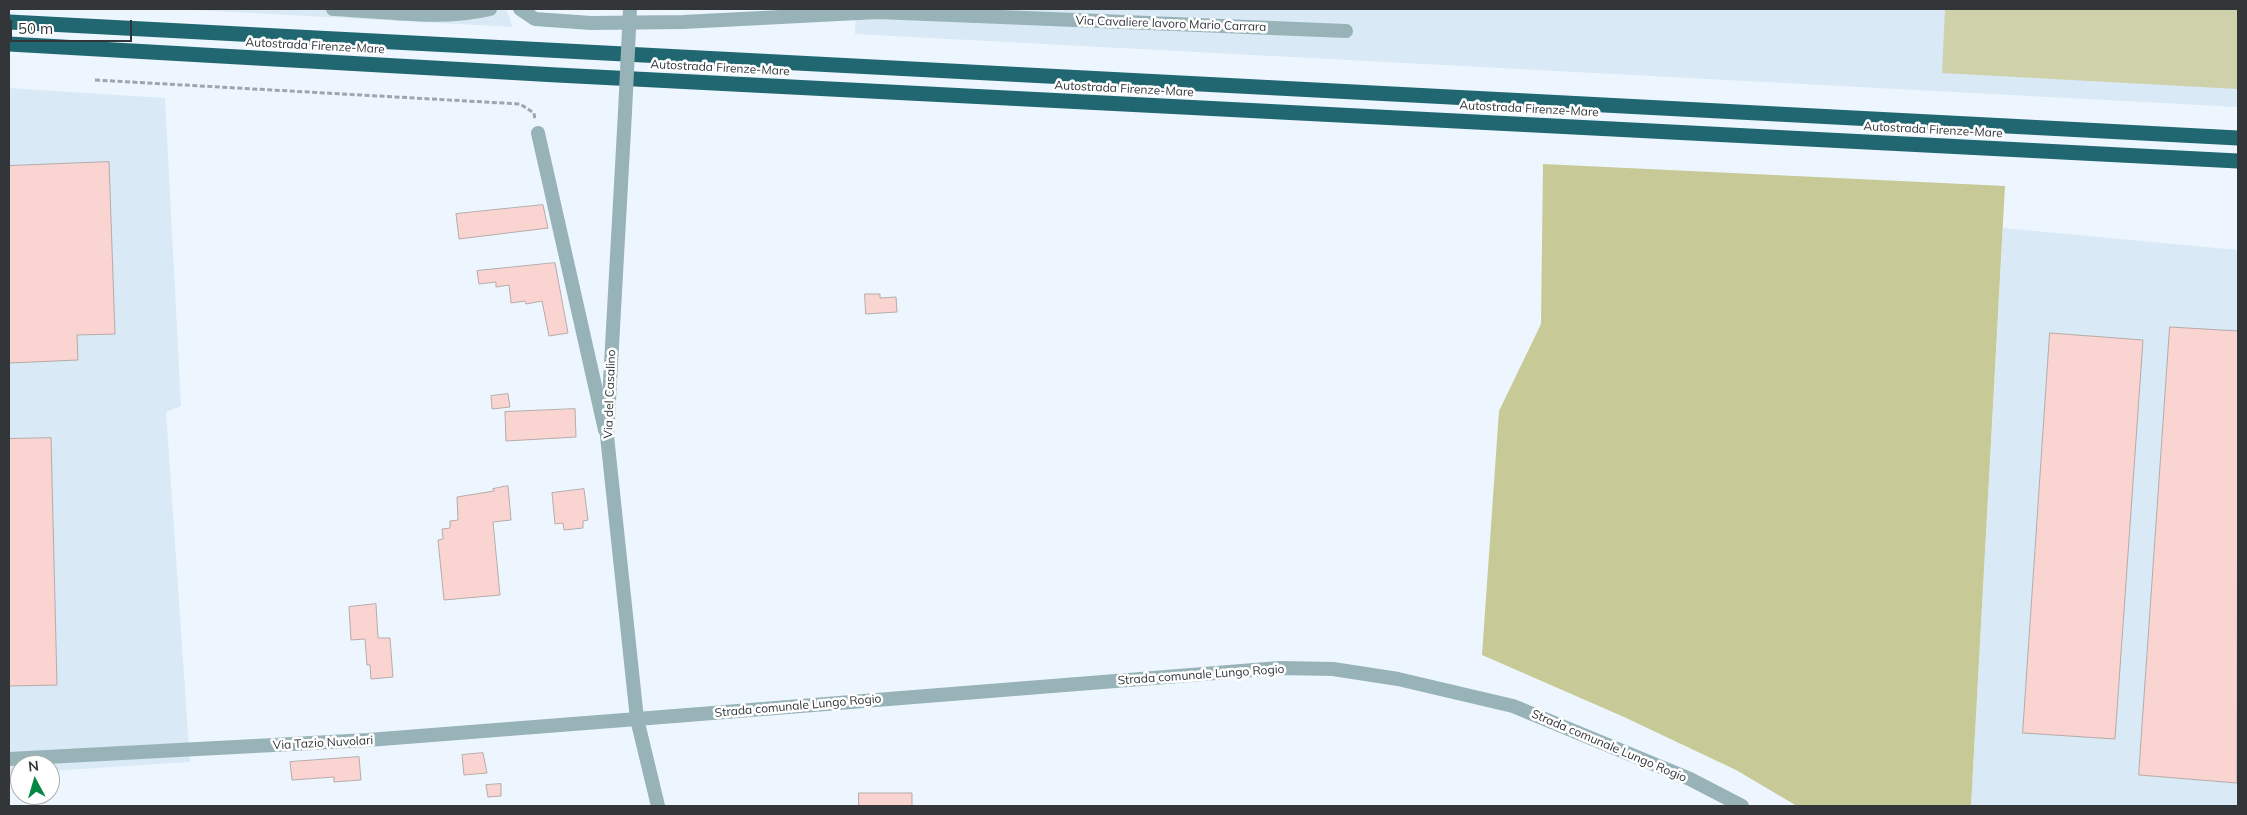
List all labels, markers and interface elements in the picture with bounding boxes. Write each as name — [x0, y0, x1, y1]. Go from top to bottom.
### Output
scale bar — [12, 10, 135, 42]
street label: Via Cavaliere lavoro Mario Carrara — [1075, 13, 1267, 35]
text: 50 m — [18, 19, 53, 38]
street label: Autostrada Firenze-Mare — [245, 35, 385, 57]
street label: Autostrada Firenze-Mare — [650, 57, 790, 79]
street label: Autostrada Firenze-Mare — [1054, 78, 1194, 100]
street label: Autostrada Firenze-Mare — [1459, 98, 1599, 120]
street label: Autostrada Firenze-Mare — [1863, 119, 2003, 141]
street label: Via del Casalino — [601, 349, 619, 439]
street label: Strada comunale Lungo Rogio — [1117, 662, 1285, 688]
street label: Strada comunale Lungo Rogio — [714, 692, 882, 720]
street label: Strada comunale Lungo Rogio — [1529, 707, 1689, 785]
street label: Via Tazio Nuvolari — [272, 733, 374, 753]
north arrow — [10, 755, 60, 805]
text: N — [27, 757, 40, 776]

